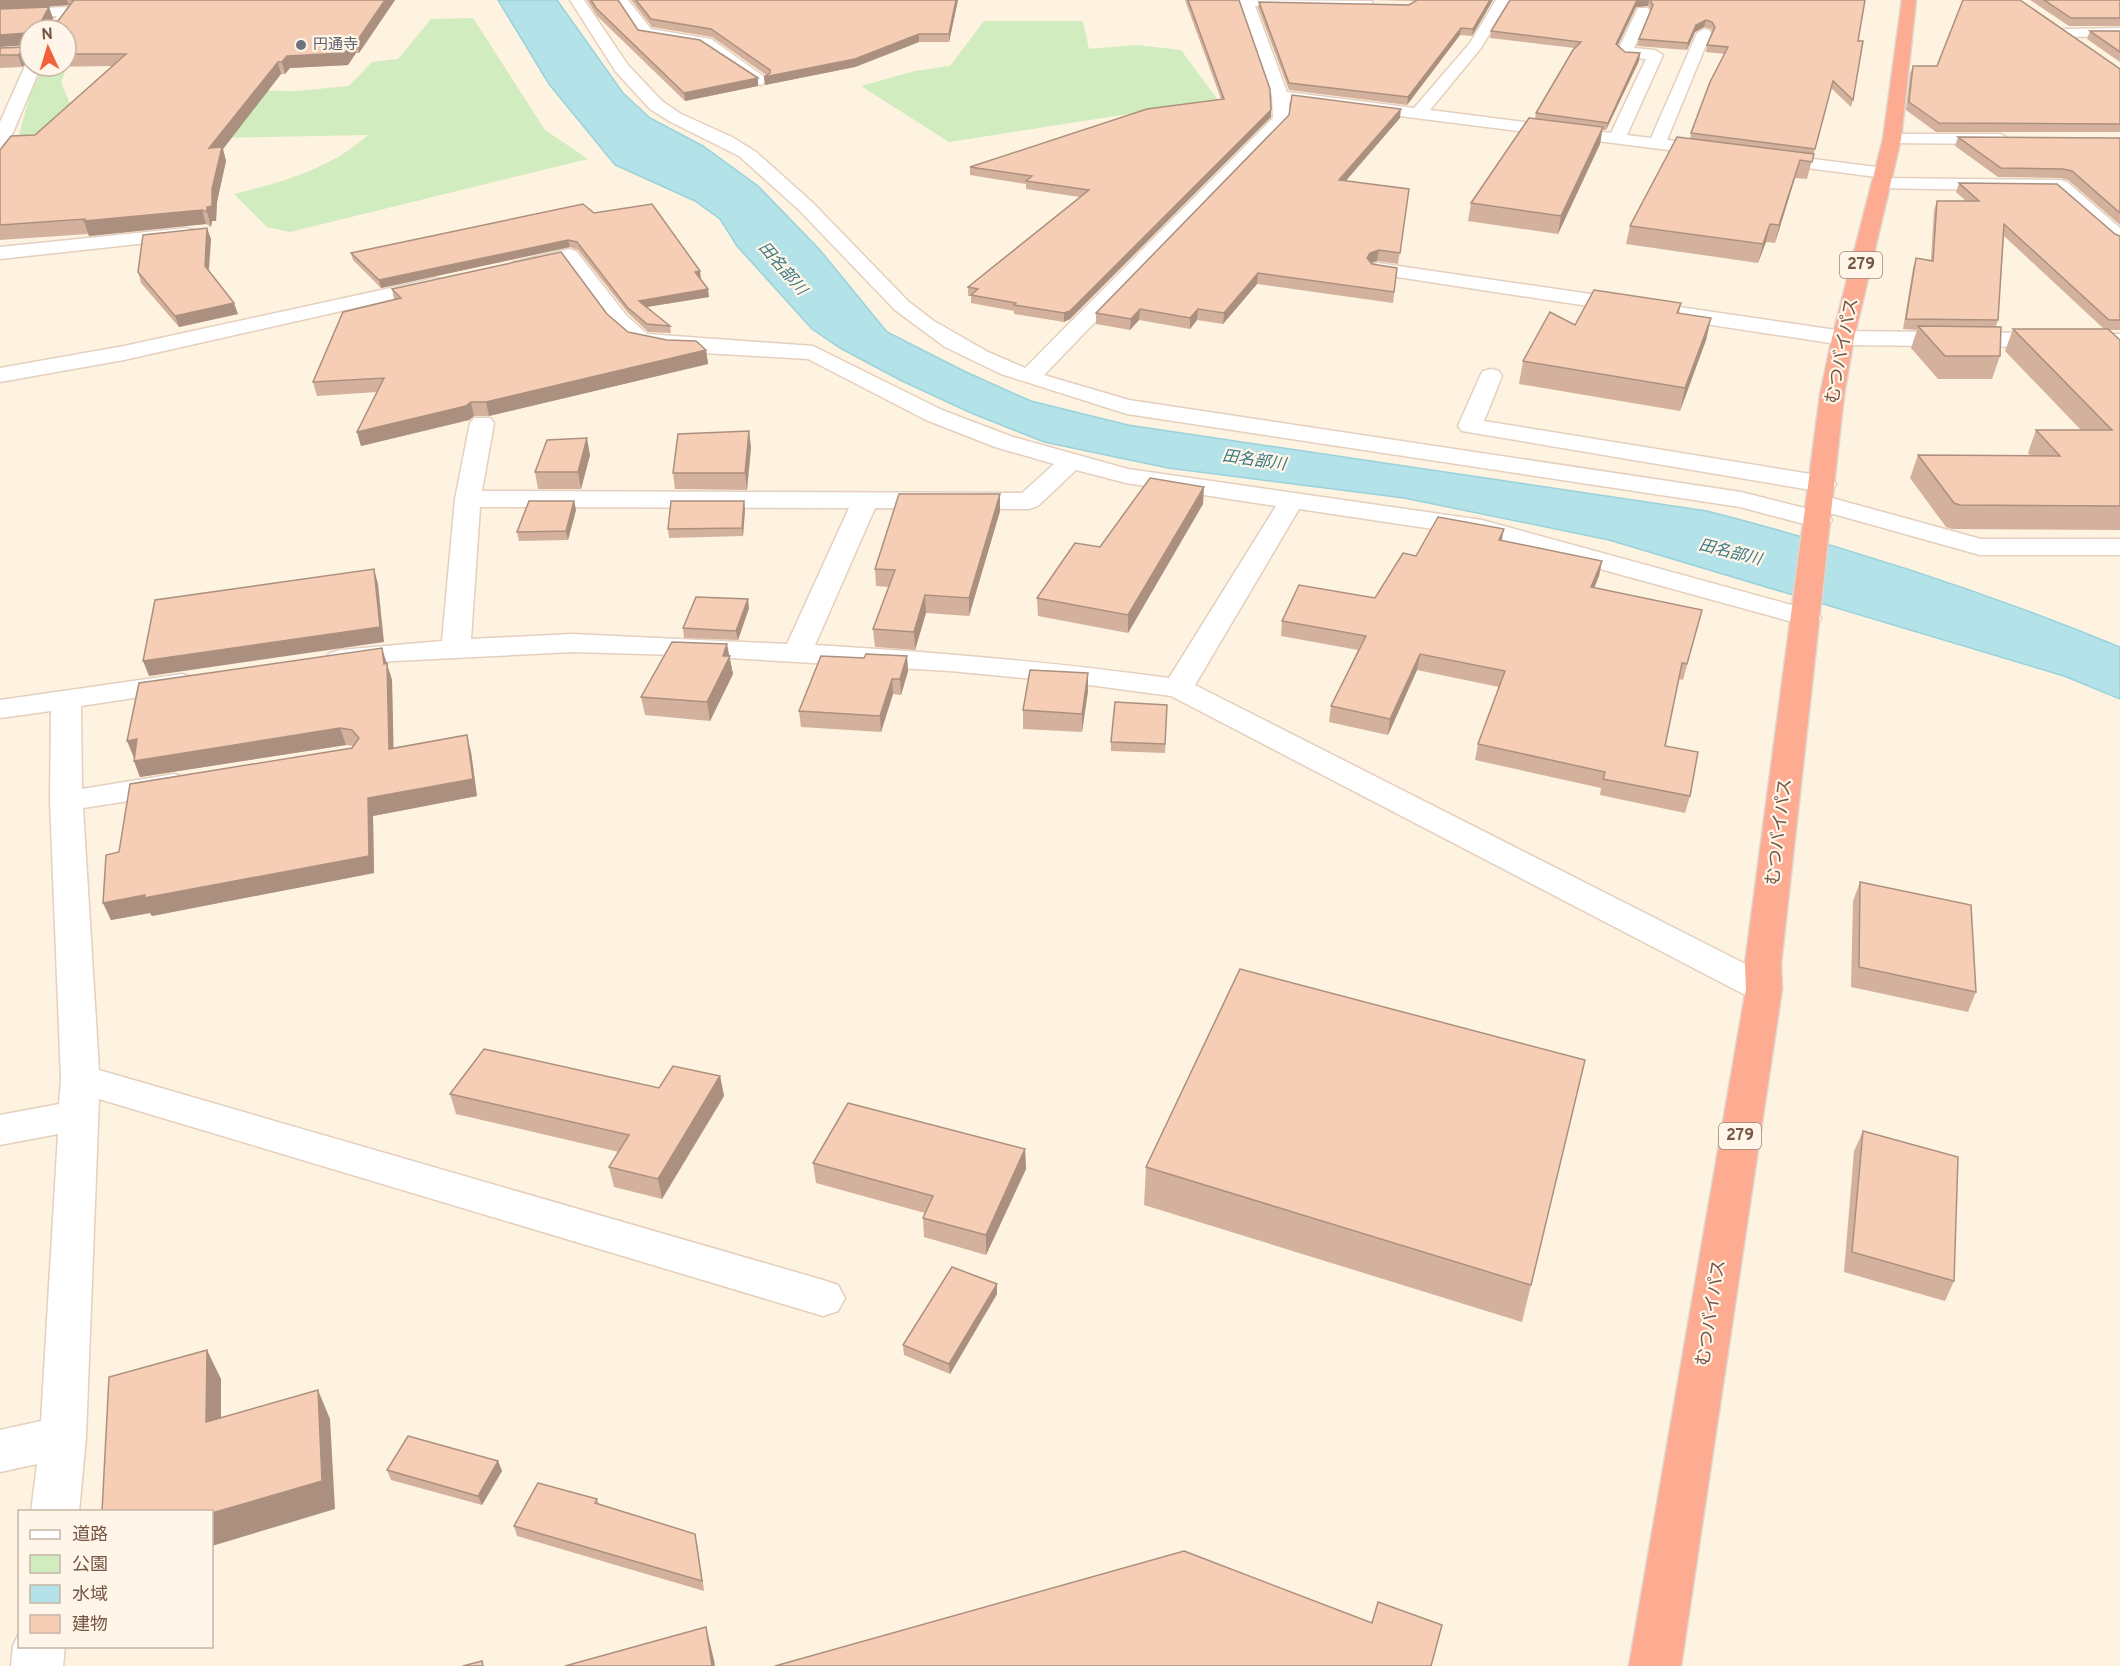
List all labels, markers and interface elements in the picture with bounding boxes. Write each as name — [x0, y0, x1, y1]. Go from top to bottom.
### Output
north arrow — [18, 18, 78, 78]
text: N — [41, 25, 54, 45]
place label: 円通寺 — [313, 36, 358, 55]
marker: 円通寺 — [294, 38, 308, 52]
water label: 田名部川 — [753, 238, 812, 301]
road number: 279 — [1840, 252, 1882, 278]
street label: むつバイパス — [1821, 296, 1865, 406]
water label: 田名部川 — [1221, 447, 1289, 476]
water label: 田名部川 — [1697, 536, 1765, 571]
street label: むつバイパス — [1762, 777, 1798, 887]
road number: 279 — [1719, 1123, 1761, 1149]
street label: むつバイパス — [1692, 1258, 1732, 1368]
legend — [18, 1510, 213, 1648]
text: 道路 — [72, 1524, 108, 1547]
text: 公園 — [72, 1554, 108, 1577]
text: 水域 — [72, 1584, 108, 1607]
text: 建物 — [72, 1614, 108, 1637]

